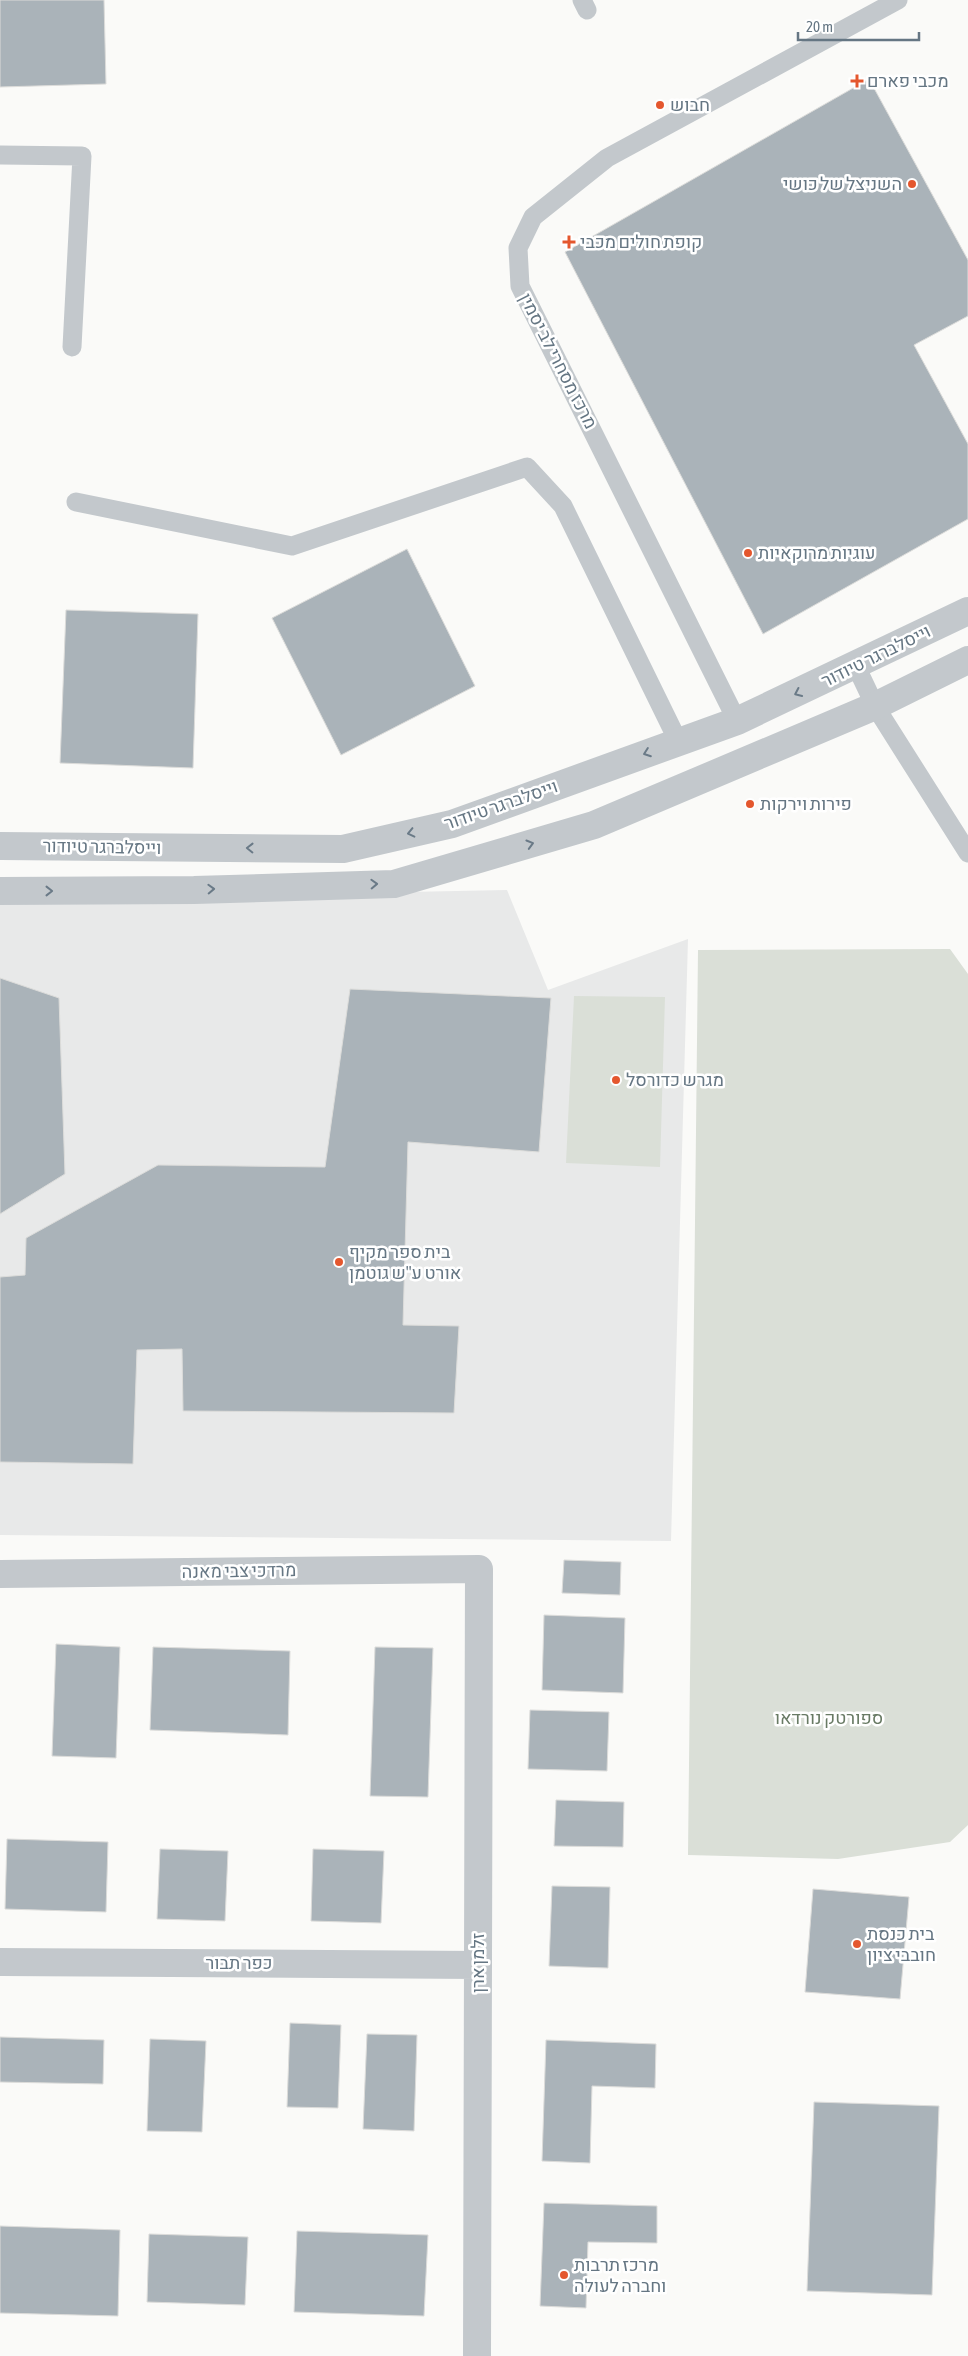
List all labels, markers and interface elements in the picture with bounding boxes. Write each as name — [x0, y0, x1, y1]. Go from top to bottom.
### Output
scale bar — [798, 10, 919, 42]
text: 20 m — [806, 18, 833, 35]
place label: מכבי פארם — [867, 70, 949, 91]
marker: מכבי פארם — [851, 75, 863, 87]
place label: חבוש — [670, 94, 710, 115]
marker: חבוש — [654, 99, 666, 111]
place label: השניצל של כושי — [783, 173, 902, 194]
marker: השניצל של כושי — [906, 178, 918, 190]
place label: קופת חולים מכבי — [580, 231, 702, 252]
marker: קופת חולים מכבי — [562, 235, 576, 249]
street label: מרכז מסחרי לב יסמין — [515, 289, 602, 432]
place label: עוגיות מרוקאיות — [758, 542, 875, 563]
marker: עוגיות מרוקאיות — [742, 547, 754, 559]
street label: וייסלברגר טיודור — [818, 620, 934, 691]
one-way arrow — [794, 687, 803, 697]
one-way arrow — [643, 747, 652, 757]
street label: וייסלברגר טיודור — [441, 775, 560, 834]
place label: פירות וירקות — [760, 793, 852, 814]
marker: פירות וירקות — [744, 798, 756, 810]
one-way arrow — [406, 827, 415, 838]
street label: וייסלברגר טיודור — [42, 835, 162, 858]
one-way arrow — [526, 839, 535, 850]
one-way arrow — [246, 843, 254, 853]
one-way arrow — [370, 879, 378, 890]
one-way arrow — [207, 884, 215, 895]
one-way arrow — [45, 886, 53, 896]
place label: מגרש כדורסל — [626, 1069, 724, 1090]
marker: מגרש כדורסל — [610, 1074, 622, 1086]
place label: בית ספר מקיף אורט ע"ש גוטמן — [349, 1241, 461, 1283]
marker: בית ספר מקיף אורט ע"ש גוטמן — [333, 1256, 345, 1268]
street label: מרדכי צבי מאנה — [182, 1559, 296, 1582]
park label: ספורטק נורדאו — [775, 1707, 883, 1728]
place label: בית כנסת חובבי ציון — [867, 1923, 936, 1965]
street label: זלמן ארן — [467, 1933, 488, 1993]
marker: בית כנסת חובבי ציון — [851, 1938, 863, 1950]
street label: כפר תבור — [205, 1952, 273, 1973]
place label: מרכז תרבות וחברה לעולה — [574, 2254, 666, 2296]
marker: מרכז תרבות וחברה לעולה — [558, 2269, 570, 2281]

